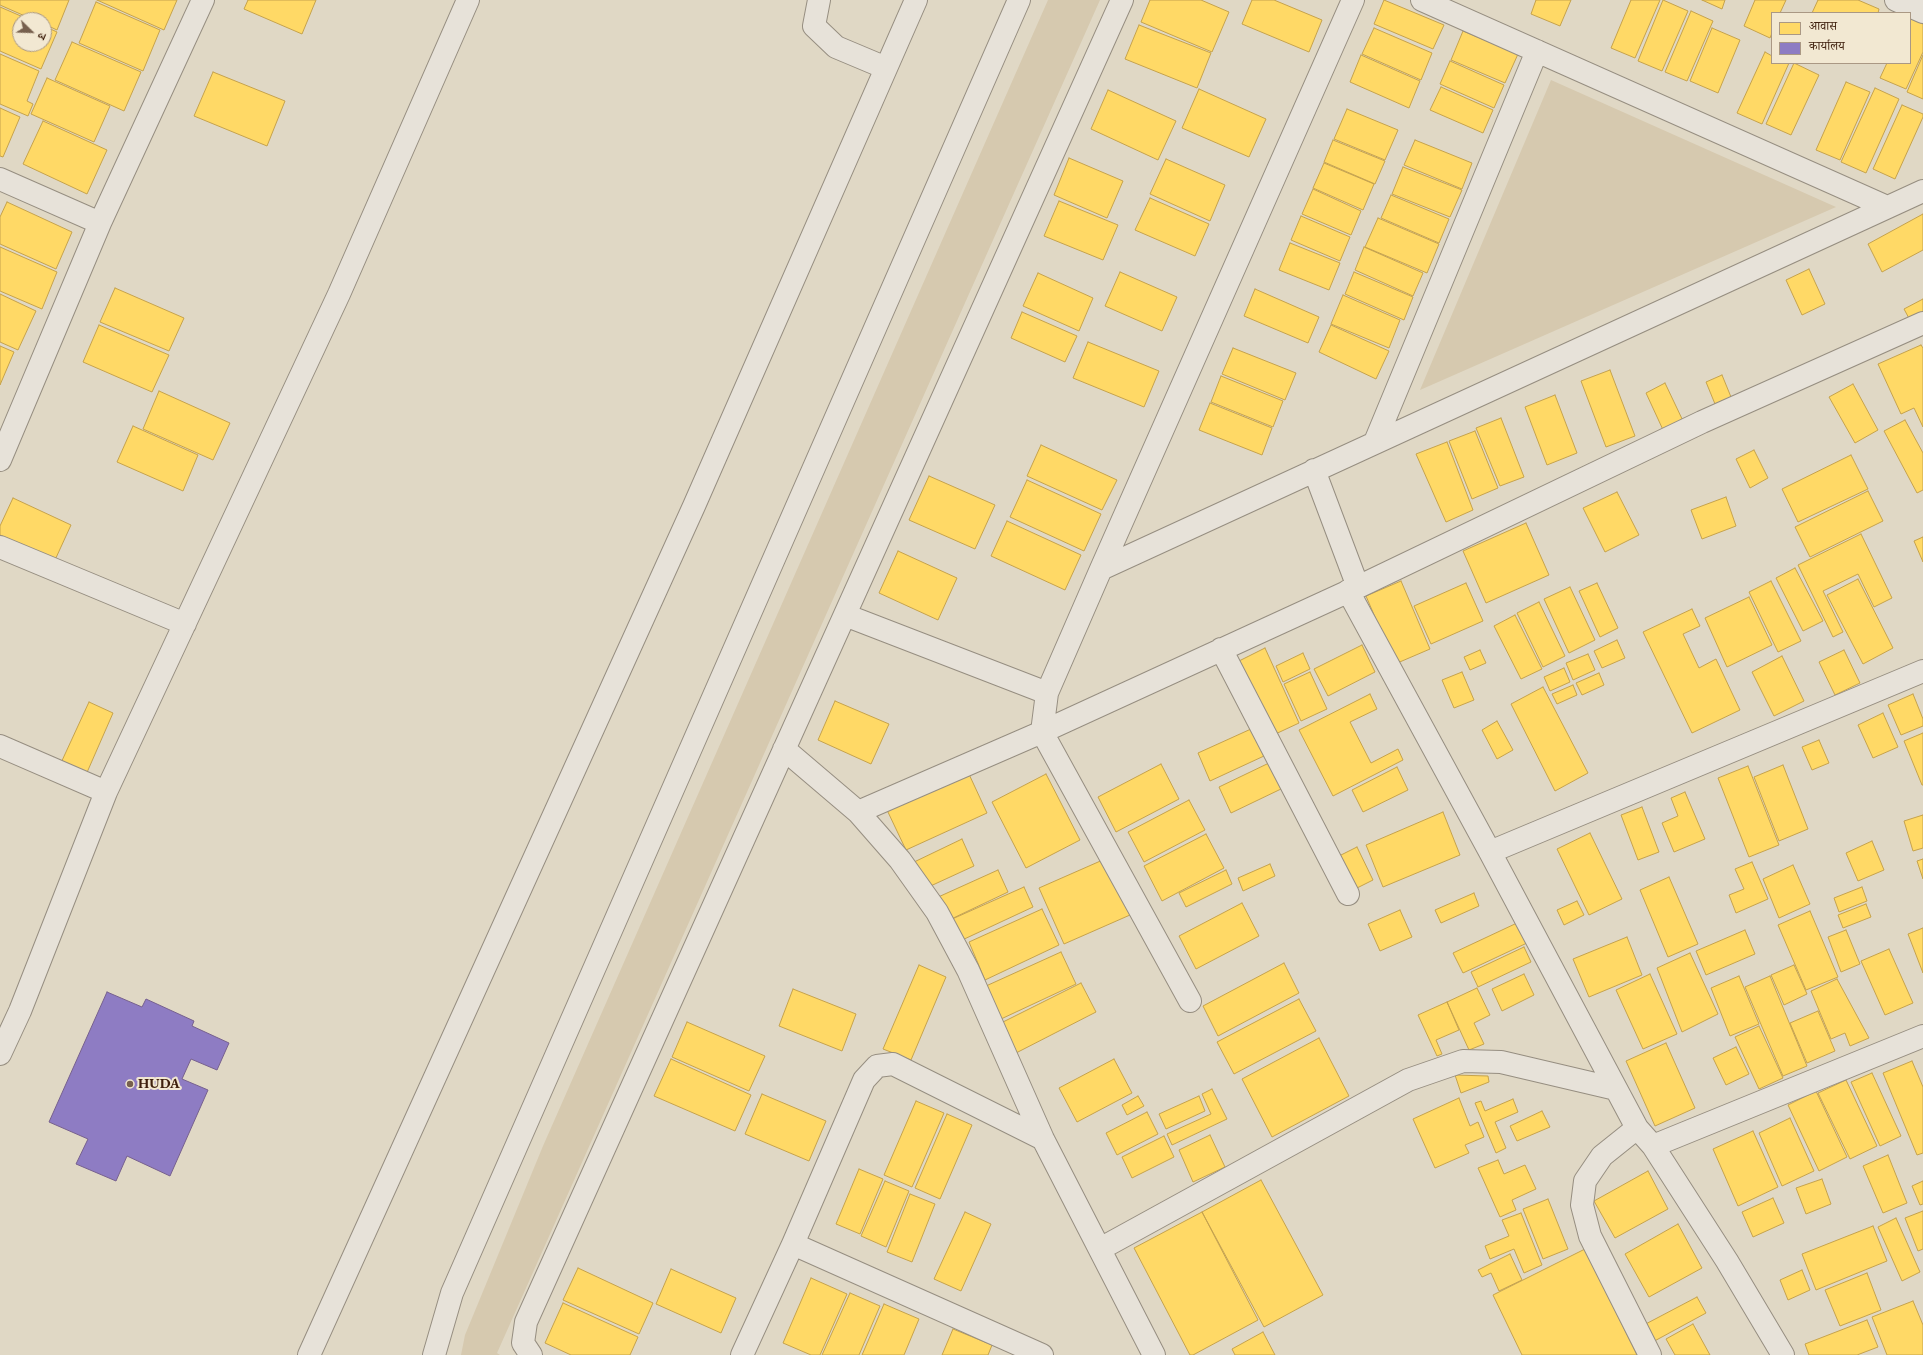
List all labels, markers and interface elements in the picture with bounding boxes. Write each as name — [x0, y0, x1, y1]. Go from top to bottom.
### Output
north arrow — [12, 12, 52, 52]
legend — [1771, 12, 1911, 64]
text: आवास — [1809, 18, 1837, 34]
text: उ — [35, 31, 50, 42]
text: कार्यालय — [1809, 38, 1845, 54]
place label: HUDA — [138, 1076, 180, 1092]
marker: HUDA — [125, 1079, 135, 1089]

